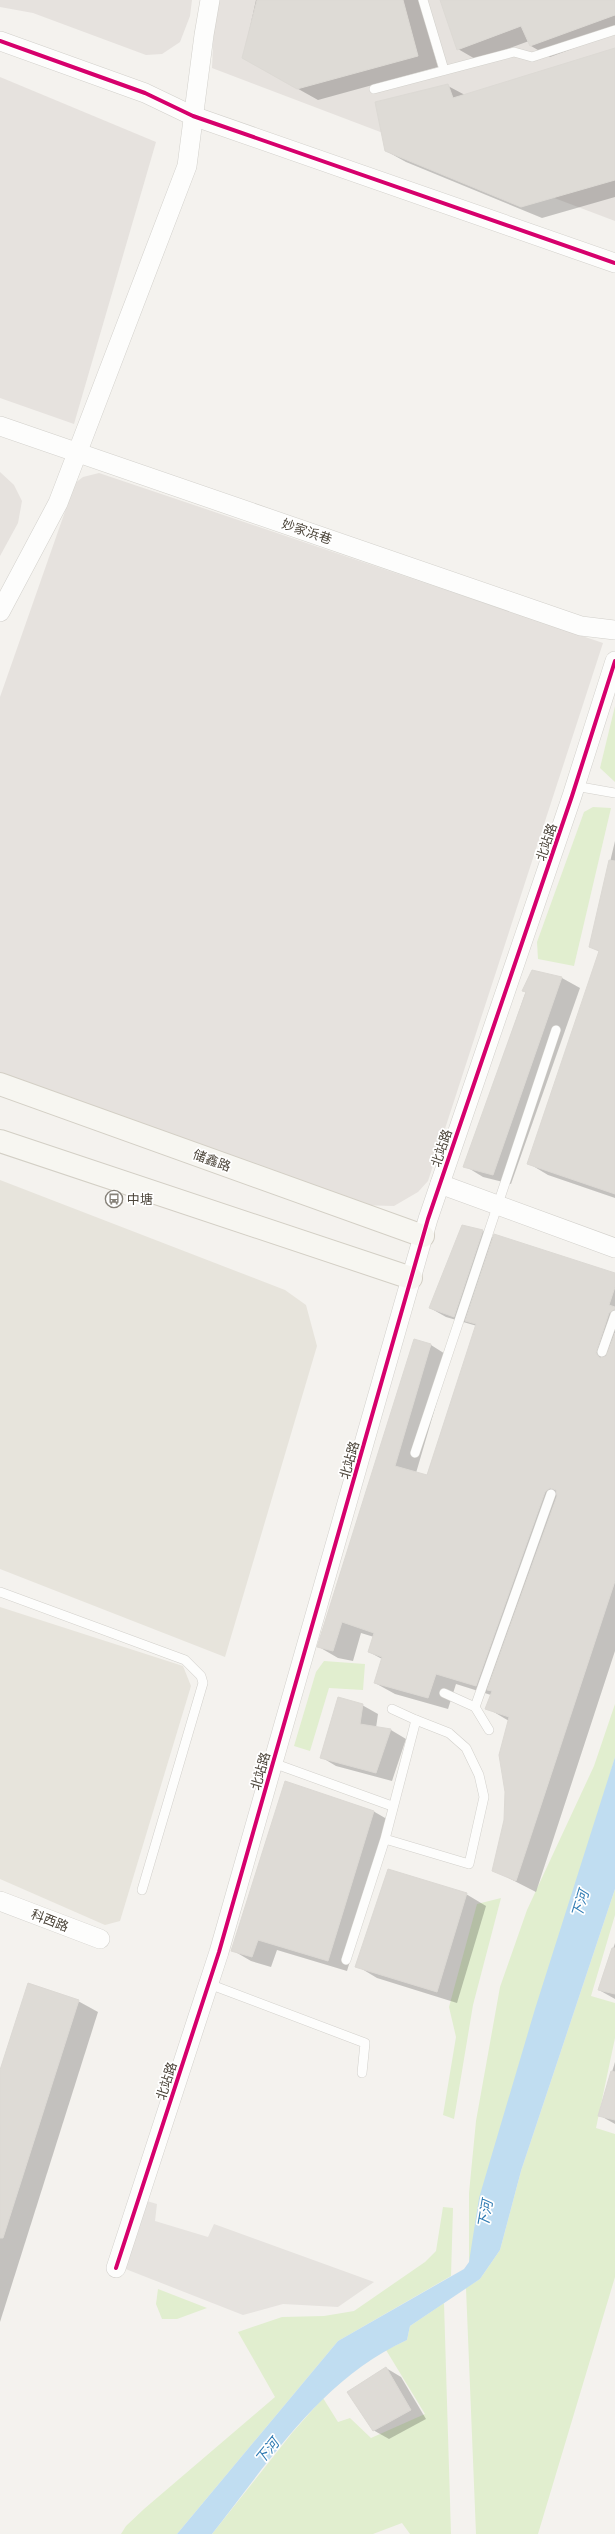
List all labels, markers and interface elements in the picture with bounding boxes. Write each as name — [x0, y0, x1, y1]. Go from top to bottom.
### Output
street label: 妙家浜巷 — [279, 515, 334, 548]
street label: 北站路 — [532, 821, 561, 863]
street label: 北站路 — [427, 1127, 456, 1169]
street label: 储鑫路 — [191, 1146, 233, 1175]
bus stop icon: 中塘 — [104, 1189, 124, 1209]
place label: 中塘 — [127, 1191, 153, 1208]
street label: 北站路 — [336, 1439, 363, 1481]
street label: 北站路 — [247, 1750, 274, 1792]
water label: 下河 — [567, 1885, 594, 1920]
street label: 科西路 — [29, 1906, 71, 1935]
street label: 北站路 — [152, 2060, 181, 2102]
water label: 下河 — [474, 2196, 497, 2229]
water label: 下河 — [251, 2432, 285, 2468]

